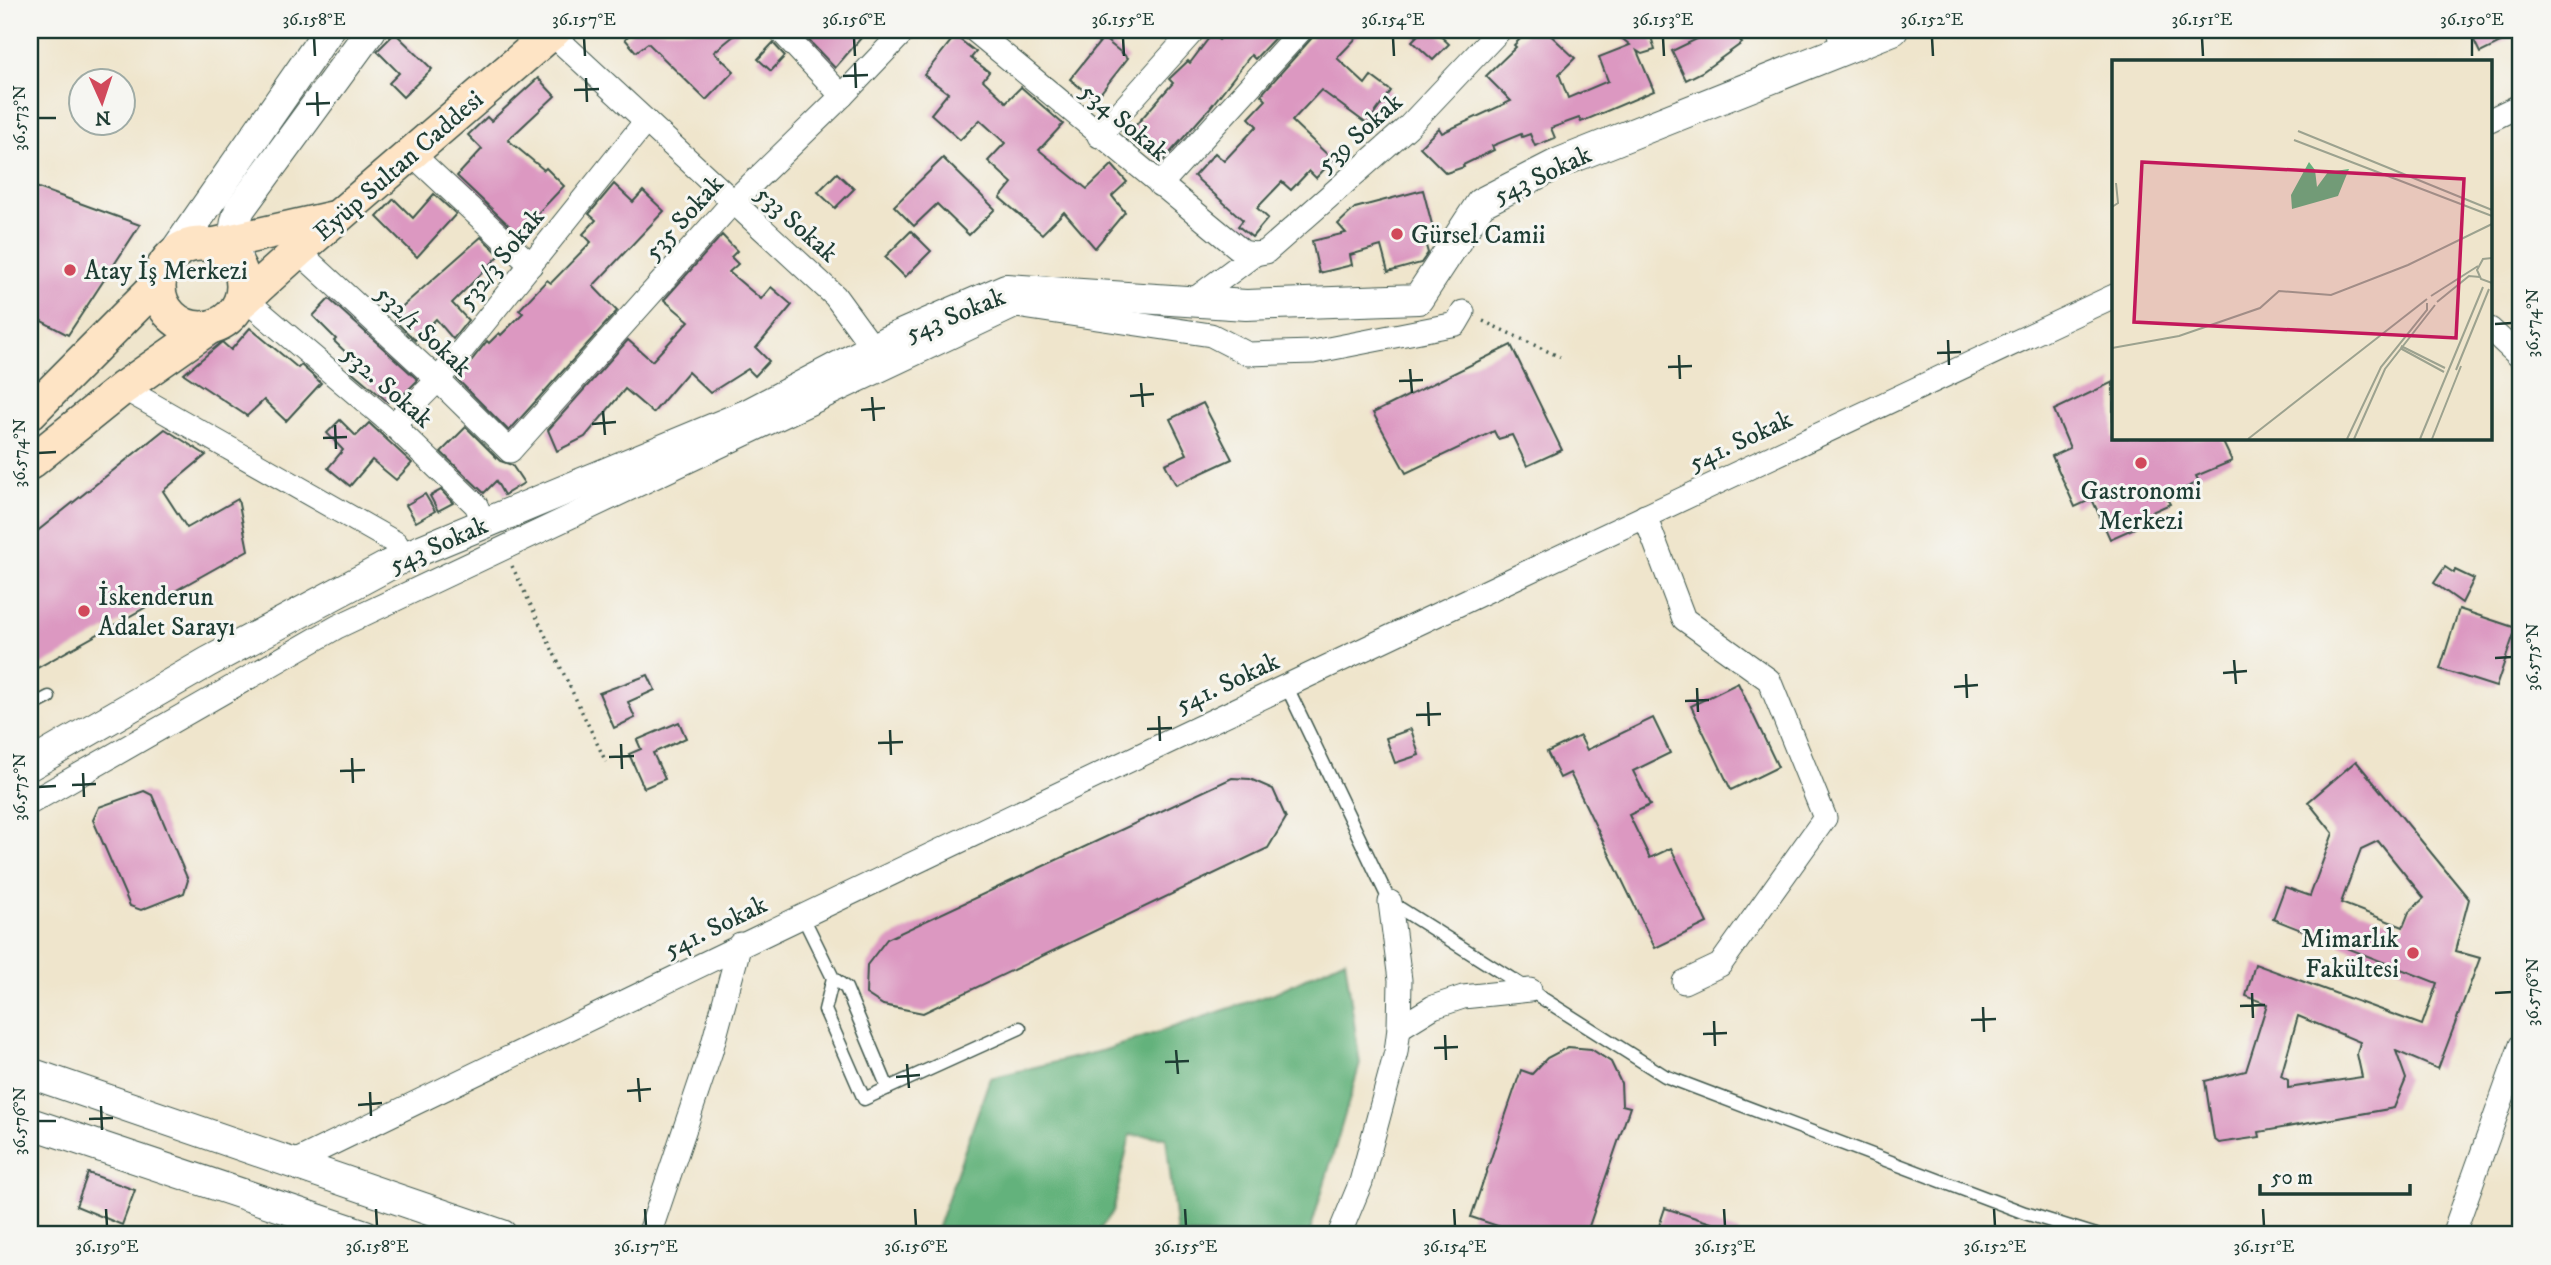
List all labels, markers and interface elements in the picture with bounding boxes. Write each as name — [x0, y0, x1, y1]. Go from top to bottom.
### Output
text: 36.158°E — [282, 9, 346, 31]
text: 36.157°E — [552, 9, 616, 31]
text: 36.156°E — [822, 9, 886, 31]
text: 36.155°E — [1091, 9, 1155, 31]
text: 36.154°E — [1361, 9, 1425, 31]
text: 36.153°E — [1632, 9, 1694, 31]
text: 36.152°E — [1900, 9, 1964, 31]
text: 36.151°E — [2172, 9, 2233, 31]
text: 36.150°E — [2440, 9, 2504, 31]
inset map — [2112, 60, 2492, 439]
north arrow — [66, 66, 136, 136]
street label: 534 Sokak — [1073, 75, 1175, 169]
street label: Eyüp Sultan Caddesi — [307, 83, 491, 249]
text: 36.573°N — [9, 85, 31, 151]
street label: 539 Sokak — [1310, 86, 1410, 180]
text: N — [94, 106, 111, 129]
street label: 543 Sokak — [1488, 138, 1597, 212]
street label: 535 Sokak — [637, 168, 731, 268]
street label: 533 Sokak — [747, 178, 845, 270]
street label: 532/3 Sokak — [450, 202, 552, 316]
place label: Gürsel Camii — [1411, 219, 1546, 252]
marker: Gürsel Camii — [1389, 226, 1405, 242]
place label: Atay İş Merkezi — [84, 254, 248, 288]
marker: Atay İş Merkezi — [62, 262, 78, 278]
street label: 532/1 Sokak — [368, 278, 478, 384]
street label: 543 Sokak — [901, 280, 1010, 350]
text: 36.574°N — [2522, 288, 2544, 358]
street label: 532. Sokak — [334, 338, 440, 436]
street label: 541. Sokak — [1683, 403, 1798, 480]
text: 36.574°N — [9, 418, 31, 488]
marker: Gastronomi Merkezi — [2133, 455, 2149, 471]
place label: Gastronomi Merkezi — [2081, 475, 2201, 538]
street label: 543 Sokak — [384, 509, 493, 582]
place label: İskenderun Adalet Sarayı — [98, 580, 235, 644]
marker: İskenderun Adalet Sarayı — [76, 603, 92, 619]
text: 36.575°N — [2522, 623, 2544, 691]
street label: 541. Sokak — [1170, 645, 1285, 722]
text: 36.575°N — [9, 753, 31, 821]
street label: 541. Sokak — [659, 888, 773, 966]
place label: Mimarlık Fakültesi — [2301, 923, 2399, 986]
marker: Mimarlık Fakültesi — [2405, 945, 2421, 961]
text: 36.576°N — [2522, 958, 2544, 1026]
text: 36.576°N — [9, 1087, 31, 1155]
scale bar — [2260, 1153, 2411, 1197]
text: 50 m — [2271, 1165, 2313, 1191]
text: 36.159°E — [75, 1236, 139, 1258]
text: 36.158°E — [345, 1236, 409, 1258]
text: 36.157°E — [614, 1236, 678, 1258]
text: 36.156°E — [884, 1236, 948, 1258]
text: 36.155°E — [1154, 1236, 1218, 1258]
text: 36.154°E — [1423, 1236, 1487, 1258]
text: 36.153°E — [1694, 1236, 1756, 1258]
text: 36.152°E — [1963, 1236, 2027, 1258]
text: 36.151°E — [2234, 1236, 2295, 1258]

